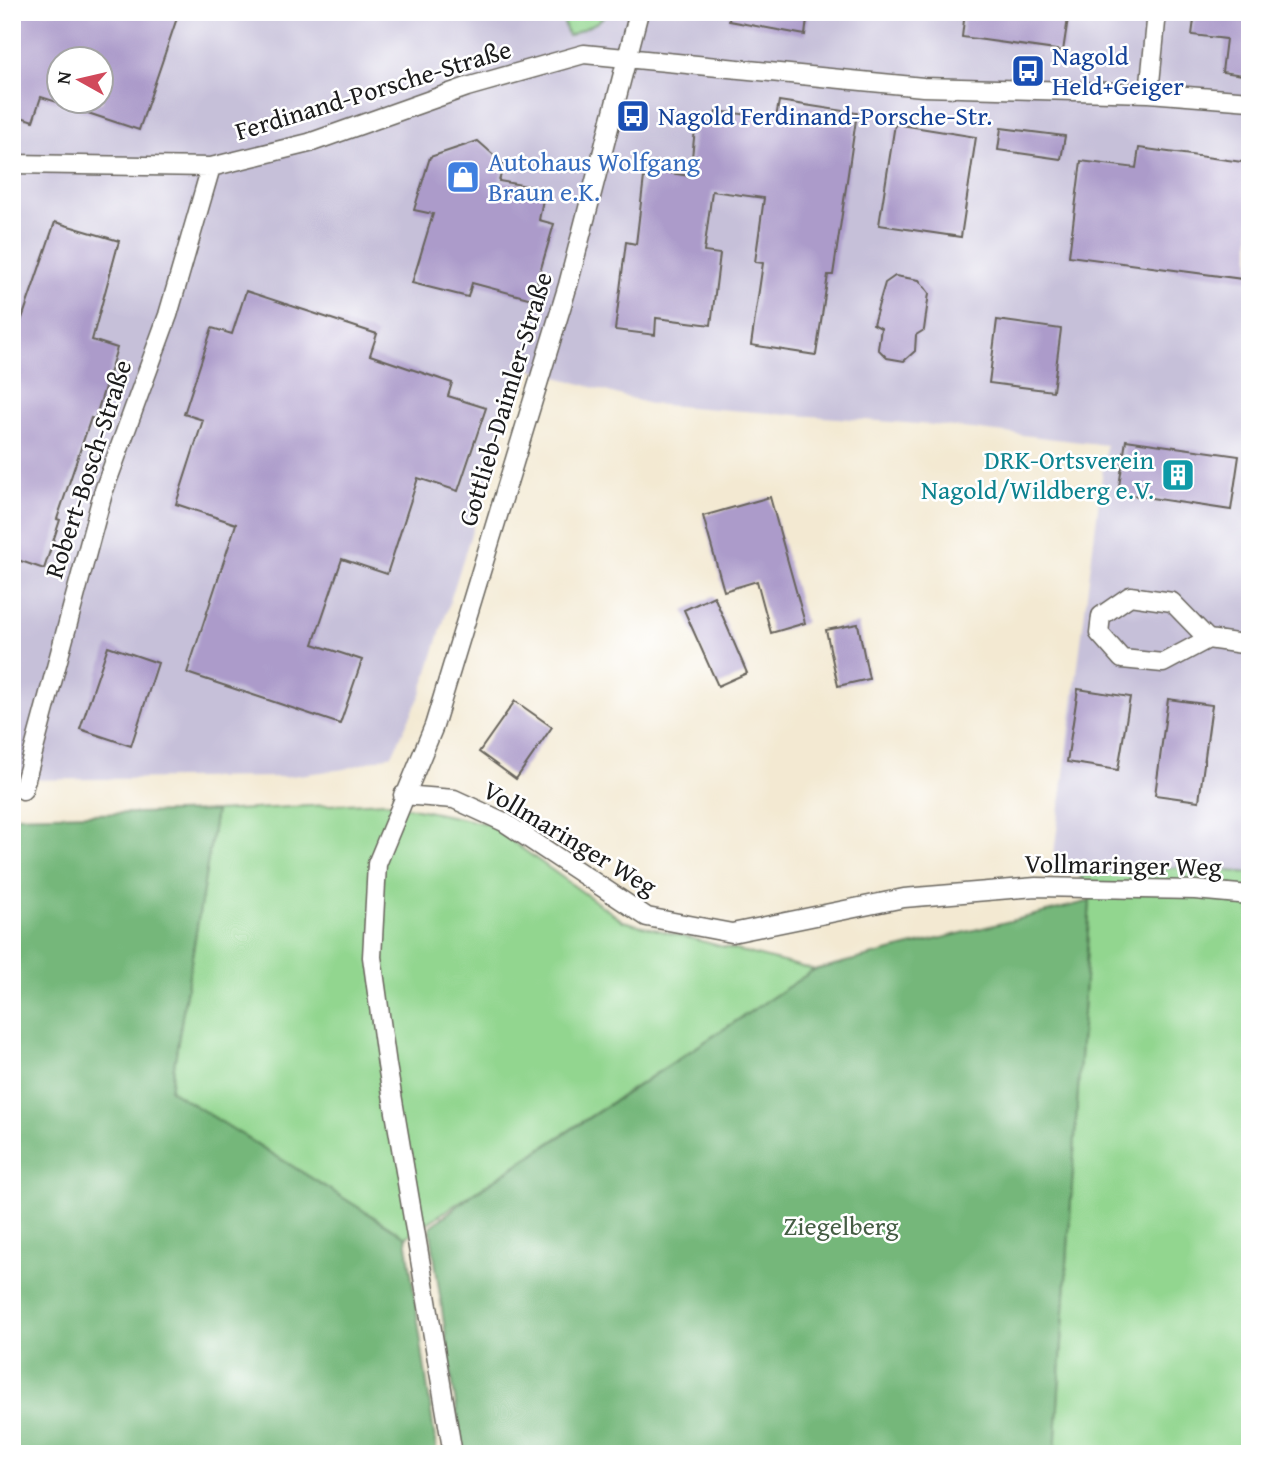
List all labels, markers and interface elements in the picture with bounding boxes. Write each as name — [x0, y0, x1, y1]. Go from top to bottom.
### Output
street label: Ferdinand-Porsche-Straße — [230, 29, 516, 150]
place label: Nagold Held+Geiger — [1052, 36, 1184, 105]
north arrow — [46, 46, 116, 116]
bus stop icon: Nagold Held+Geiger — [1009, 52, 1047, 90]
text: N — [48, 69, 78, 86]
place label: Nagold Ferdinand-Porsche-Str. — [658, 96, 992, 135]
bus stop icon: Nagold Ferdinand-Porsche-Str. — [614, 97, 652, 135]
place label: Autohaus Wolfgang Braun e.K. — [488, 142, 700, 211]
shop icon: Autohaus Wolfgang Braun e.K. — [444, 158, 482, 196]
street label: Gottlieb-Daimler-Straße — [447, 267, 562, 531]
street label: Robert-Bosch-Straße — [34, 355, 141, 583]
place label: DRK-Ortsverein Nagold/Wildberg e.V. — [921, 440, 1154, 509]
building icon: DRK-Ortsverein Nagold/Wildberg e.V. — [1159, 456, 1197, 494]
street label: Vollmaringer Weg — [476, 770, 665, 905]
street label: Vollmaringer Weg — [1024, 843, 1222, 886]
park label: Ziegelberg — [783, 1206, 899, 1245]

